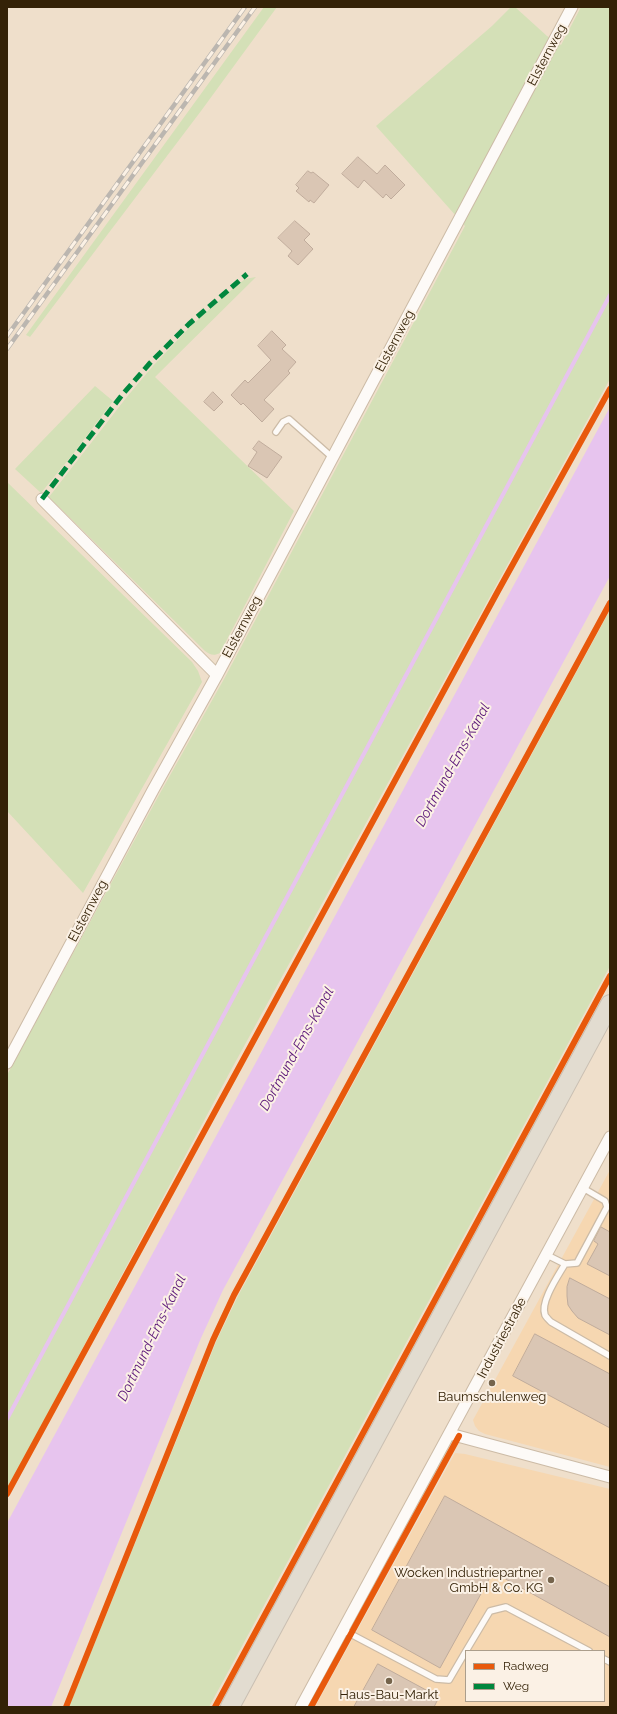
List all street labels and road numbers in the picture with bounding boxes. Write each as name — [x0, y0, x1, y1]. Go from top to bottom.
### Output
street label: Elsternweg — [524, 21, 570, 89]
street label: Elsternweg — [372, 307, 418, 375]
street label: Elsternweg — [219, 593, 265, 661]
street label: Elsternweg — [65, 877, 111, 945]
street label: Industriestraße — [474, 1295, 530, 1381]

